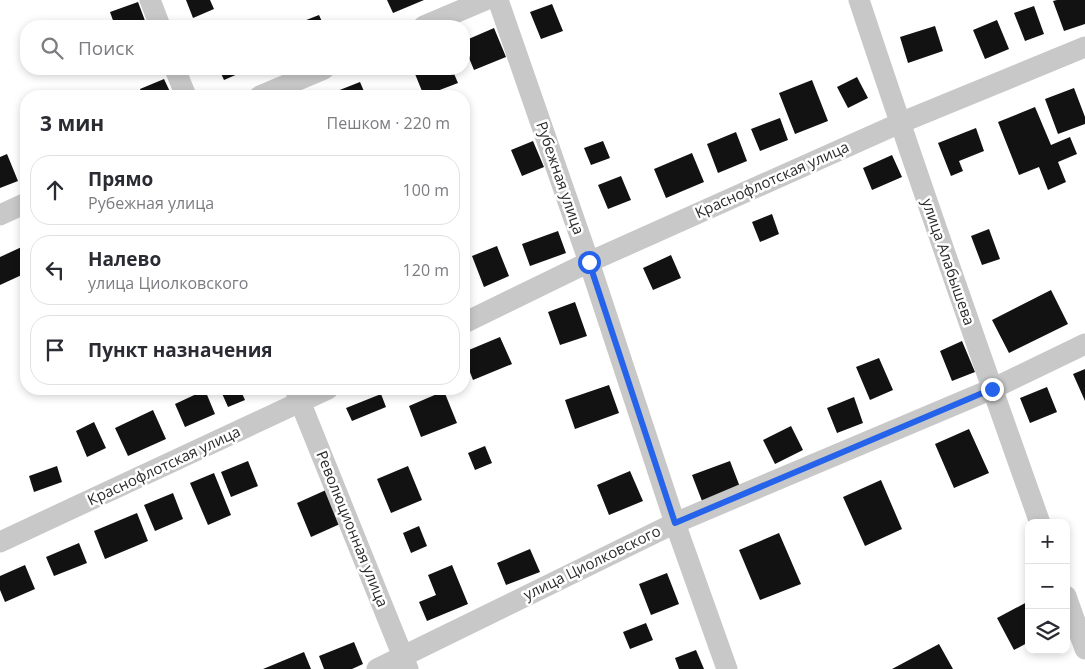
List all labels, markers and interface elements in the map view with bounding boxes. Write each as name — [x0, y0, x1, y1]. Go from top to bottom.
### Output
search box — [20, 20, 470, 75]
icon: search — [38, 34, 66, 62]
text: Поиск — [78, 35, 134, 61]
text: 3 мин — [40, 109, 104, 137]
text: Пешком · 220 m — [327, 112, 450, 134]
street label: Рубежная улица — [532, 118, 590, 237]
street label: Краснофлотская улица — [691, 136, 852, 222]
text: Прямо — [88, 166, 153, 192]
icon: ahead — [41, 176, 69, 204]
text: 100 m — [403, 179, 449, 201]
text: Рубежная улица — [88, 192, 214, 214]
street label: улица Алабышева — [918, 196, 980, 328]
text: Налево — [88, 246, 161, 272]
route start — [578, 251, 601, 274]
icon: left — [41, 256, 69, 284]
text: 120 m — [403, 259, 449, 281]
text: улица Циолковского — [88, 272, 248, 294]
icon: arrive — [41, 336, 69, 364]
text: Пункт назначения — [88, 337, 273, 363]
route end — [981, 378, 1004, 401]
street label: Краснофлотская улица — [84, 421, 243, 509]
street label: Революционная улица — [312, 447, 393, 610]
map controls — [1025, 519, 1070, 654]
button: + — [1025, 519, 1070, 564]
street label: улица Циолковского — [520, 520, 663, 604]
button: − — [1025, 564, 1070, 609]
button: layers — [1025, 609, 1070, 654]

